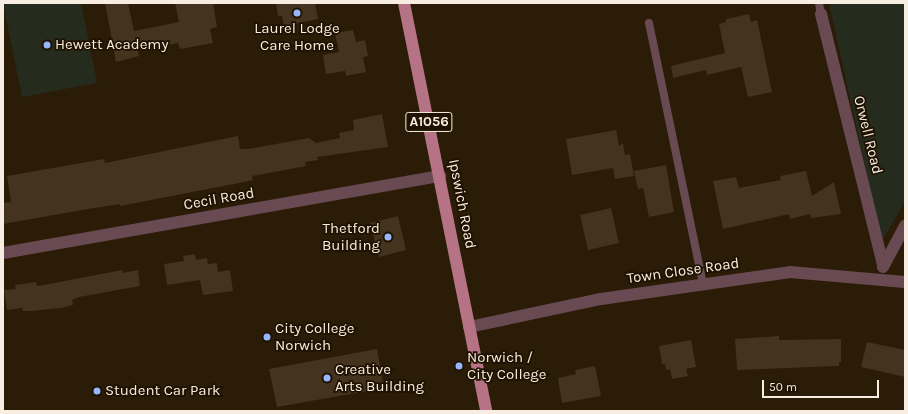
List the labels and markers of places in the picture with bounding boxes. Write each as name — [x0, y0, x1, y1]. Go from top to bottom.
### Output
marker: Laurel Lodge Care Home — [292, 8, 302, 18]
place label: Laurel Lodge Care Home — [254, 19, 340, 54]
place label: Hewett Academy — [55, 36, 168, 54]
marker: Hewett Academy — [42, 40, 52, 50]
place label: Thetford Building — [322, 219, 380, 254]
marker: Thetford Building — [383, 232, 393, 242]
place label: City College Norwich — [275, 319, 355, 354]
marker: City College Norwich — [262, 332, 272, 342]
place label: Norwich / City College — [467, 348, 547, 383]
place label: Creative Arts Building — [335, 360, 424, 395]
marker: Norwich / City College — [454, 361, 464, 371]
marker: Creative Arts Building — [322, 373, 332, 383]
place label: Student Car Park — [105, 382, 221, 400]
marker: Student Car Park — [92, 386, 102, 396]

